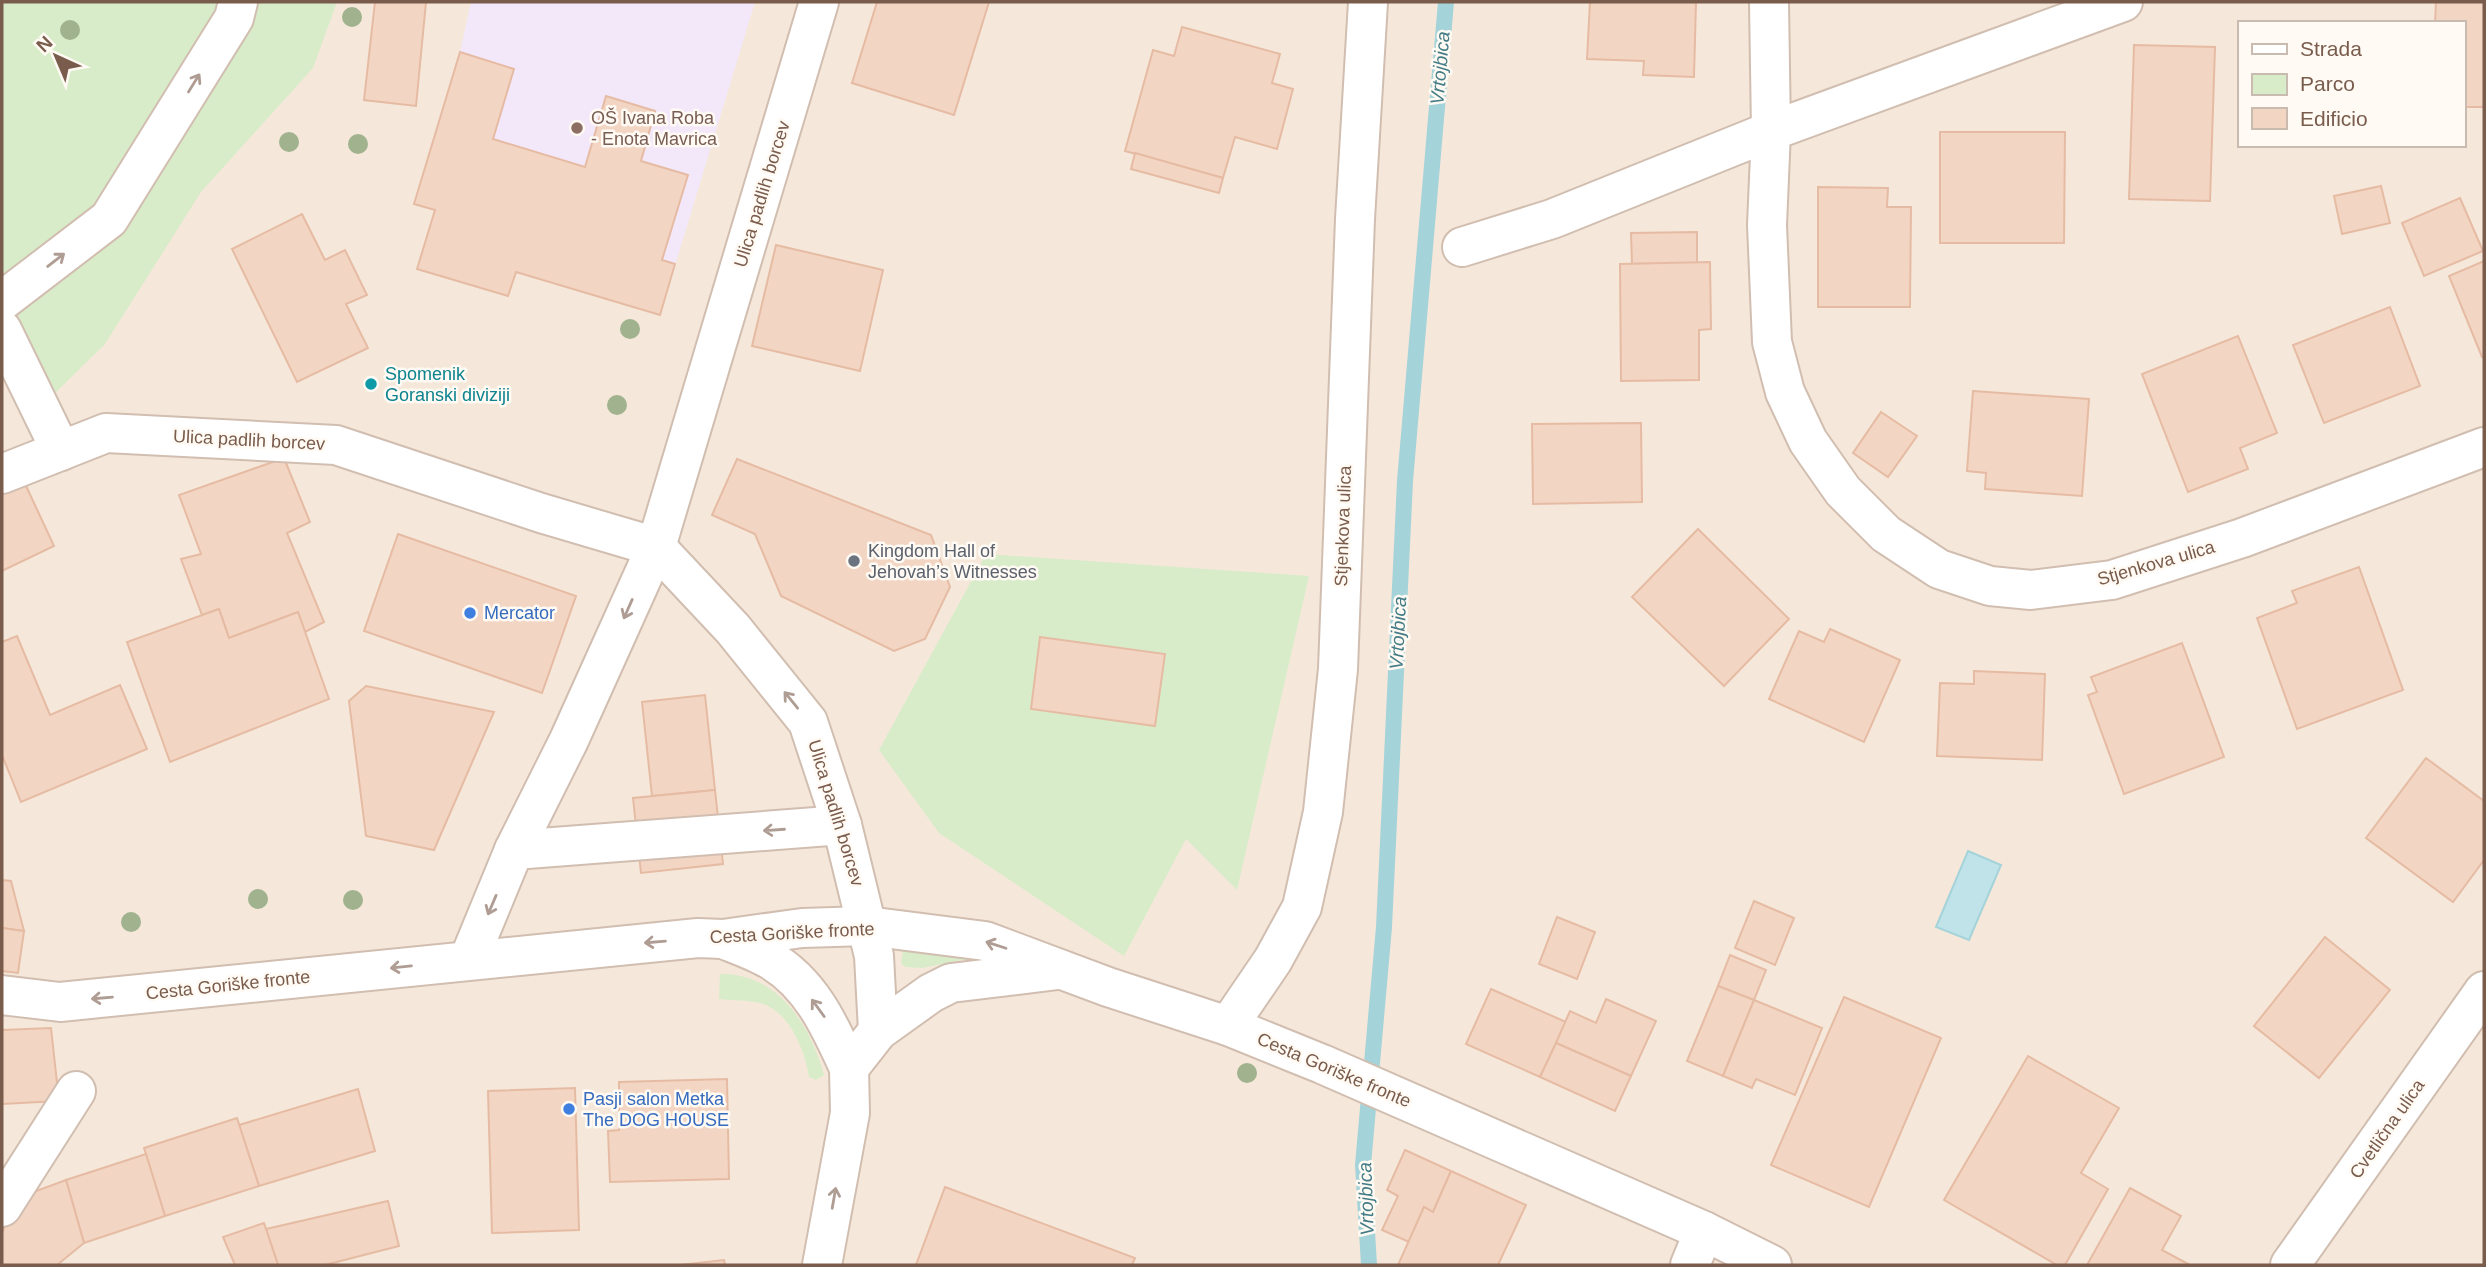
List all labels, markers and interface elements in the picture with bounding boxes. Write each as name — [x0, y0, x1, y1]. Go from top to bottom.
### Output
north arrow — [21, 21, 91, 91]
legend — [2238, 21, 2465, 147]
water label: Vrtojbica — [1426, 30, 1454, 106]
text: N — [32, 32, 57, 56]
text: Strada — [2300, 37, 2362, 60]
text: Parco — [2300, 72, 2355, 95]
one-way arrow — [187, 73, 201, 93]
place label: OŠ Ivana Roba - Enota Mavrica — [591, 107, 718, 149]
text: Edificio — [2300, 107, 2368, 130]
street label: Ulica padlih borcev — [730, 118, 794, 270]
marker: OŠ Ivana Roba - Enota Mavrica — [569, 120, 585, 136]
one-way arrow — [46, 252, 65, 267]
place label: Spomenik Goranski diviziji — [385, 364, 510, 405]
marker: Spomenik Goranski diviziji — [363, 376, 379, 392]
street label: Ulica padlih borcev — [173, 426, 325, 454]
street label: Stjenkova ulica — [1331, 464, 1355, 587]
street label: Stjenkova ulica — [2095, 536, 2218, 589]
place label: Kingdom Hall of Jehovah’s Witnesses — [868, 541, 1037, 582]
marker: Kingdom Hall of Jehovah’s Witnesses — [846, 553, 862, 569]
water label: Vrtojbica — [1386, 596, 1410, 670]
one-way arrow — [621, 598, 634, 620]
place label: Mercator — [484, 603, 555, 623]
marker: Mercator — [462, 605, 478, 621]
one-way arrow — [783, 692, 798, 710]
street label: Ulica padlih borcev — [804, 737, 868, 889]
one-way arrow — [763, 824, 786, 837]
one-way arrow — [484, 894, 497, 915]
street label: Cesta Goriške fronte — [709, 919, 875, 947]
one-way arrow — [644, 936, 667, 949]
one-way arrow — [986, 937, 1008, 950]
one-way arrow — [390, 960, 413, 973]
street label: Cesta Goriške fronte — [145, 966, 311, 1004]
one-way arrow — [91, 992, 113, 1005]
one-way arrow — [811, 999, 826, 1017]
street label: Cesta Goriške fronte — [1254, 1029, 1414, 1111]
street label: Cvetlična ulica — [2346, 1075, 2429, 1182]
place label: Pasji salon Metka The DOG HOUSE — [583, 1089, 729, 1130]
marker: Pasji salon Metka The DOG HOUSE — [561, 1101, 577, 1117]
water label: Vrtojbica — [1354, 1162, 1378, 1236]
one-way arrow — [828, 1187, 841, 1210]

